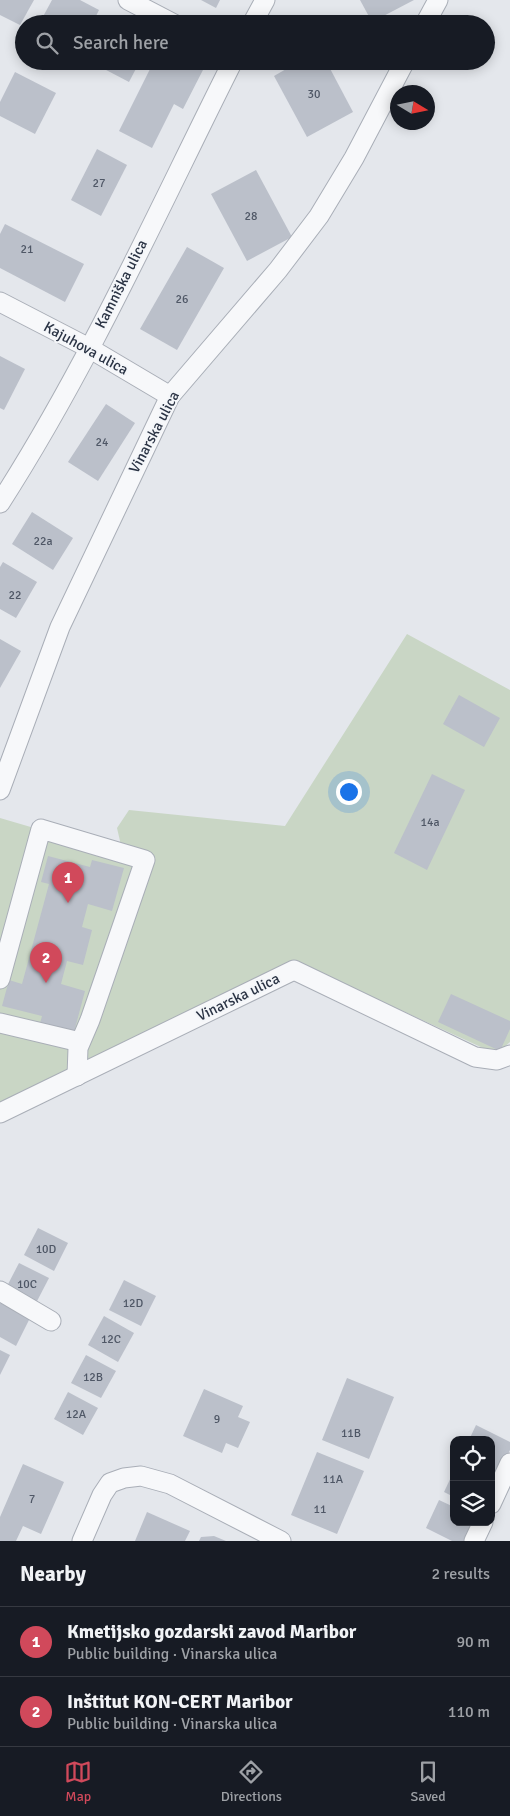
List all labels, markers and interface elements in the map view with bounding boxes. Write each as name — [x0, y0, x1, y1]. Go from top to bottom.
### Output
search box — [15, 15, 495, 70]
icon: search — [33, 29, 61, 57]
text: Search here — [73, 31, 169, 55]
north arrow — [390, 85, 435, 130]
house number: 30 — [308, 87, 320, 102]
house number: 27 — [93, 176, 105, 191]
house number: 28 — [245, 209, 257, 224]
street label: Kamniška ulica — [91, 237, 151, 331]
house number: 21 — [21, 242, 33, 257]
house number: 26 — [176, 292, 188, 307]
street label: Kajuhova ulica — [41, 317, 131, 379]
street label: Vinarska ulica — [125, 388, 183, 476]
house number: 24 — [96, 435, 109, 450]
house number: 22a — [33, 534, 53, 549]
house number: 22 — [9, 588, 21, 603]
your location — [336, 779, 362, 805]
house number: 14a — [420, 815, 440, 830]
pin: 1 — [52, 862, 84, 903]
pin: 2 — [30, 942, 62, 983]
street label: Vinarska ulica — [193, 969, 283, 1025]
house number: 10D — [36, 1242, 57, 1257]
house number: 10C — [17, 1277, 37, 1292]
house number: 12D — [123, 1296, 144, 1311]
house number: 12C — [101, 1332, 121, 1347]
house number: 12B — [83, 1370, 103, 1385]
house number: 12A — [66, 1407, 87, 1422]
house number: 9 — [214, 1412, 220, 1427]
house number: 11B — [341, 1426, 361, 1441]
map controls — [450, 1436, 495, 1526]
button: locate — [450, 1436, 495, 1481]
house number: 11A — [323, 1472, 344, 1487]
button: layers — [450, 1481, 495, 1526]
house number: 7 — [29, 1492, 35, 1507]
house number: 11 — [314, 1502, 326, 1517]
text: Nearby — [20, 1561, 86, 1587]
text: 2 results — [431, 1564, 490, 1584]
text: Kmetijsko gozdarski zavod Maribor — [67, 1620, 356, 1644]
text: 1 — [32, 1632, 40, 1652]
text: 90 m — [456, 1632, 490, 1652]
text: Public building · Vinarska ulica — [67, 1644, 277, 1664]
text: Inštitut KON-CERT Maribor — [67, 1690, 293, 1714]
text: 2 — [32, 1702, 40, 1722]
text: 110 m — [448, 1702, 490, 1722]
text: Public building · Vinarska ulica — [67, 1714, 277, 1734]
tab: Map — [64, 1758, 92, 1805]
tab: Directions — [221, 1758, 282, 1805]
tab: Saved — [410, 1758, 446, 1805]

